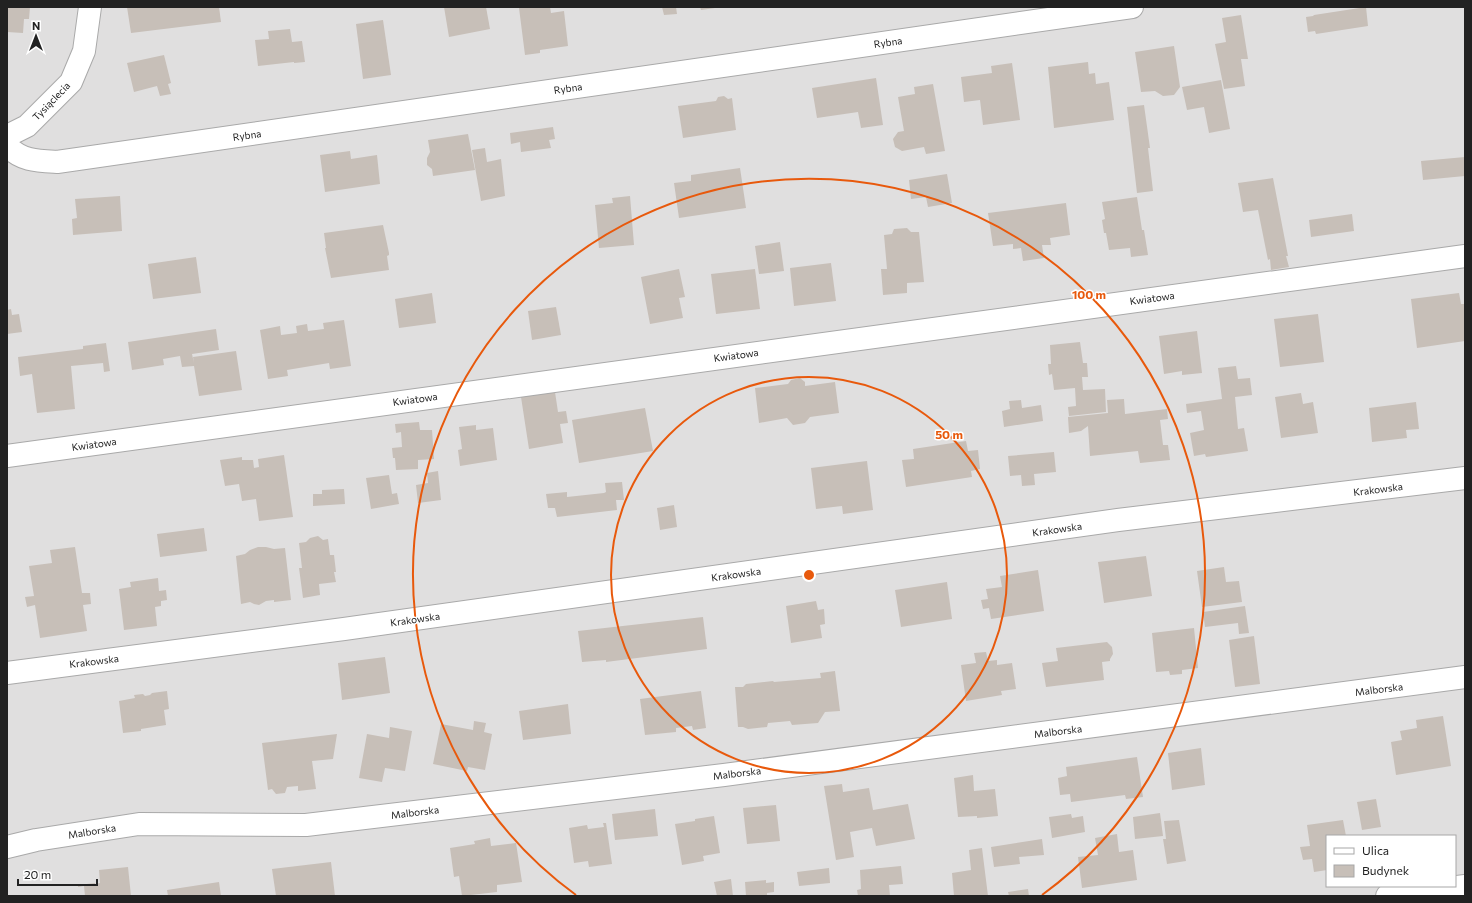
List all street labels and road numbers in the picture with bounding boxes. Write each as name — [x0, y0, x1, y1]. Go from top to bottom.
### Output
street label: Rybna — [873, 34, 903, 50]
street label: Tysiąclecia — [30, 79, 72, 123]
street label: Rybna — [553, 80, 583, 96]
street label: Rybna — [232, 127, 262, 143]
street label: Kwiatowa — [1129, 289, 1175, 307]
street label: Kwiatowa — [713, 346, 759, 364]
street label: Kwiatowa — [392, 390, 438, 408]
street label: Kwiatowa — [71, 435, 117, 453]
street label: Krakowska — [1352, 480, 1404, 498]
street label: Krakowska — [1031, 520, 1083, 538]
street label: Krakowska — [710, 565, 762, 583]
street label: Krakowska — [389, 610, 441, 628]
street label: Krakowska — [68, 652, 120, 670]
street label: Malborska — [1354, 680, 1404, 698]
street label: Malborska — [1033, 722, 1083, 740]
street label: Malborska — [712, 764, 762, 782]
street label: Malborska — [390, 803, 440, 821]
street label: Malborska — [67, 821, 117, 841]

